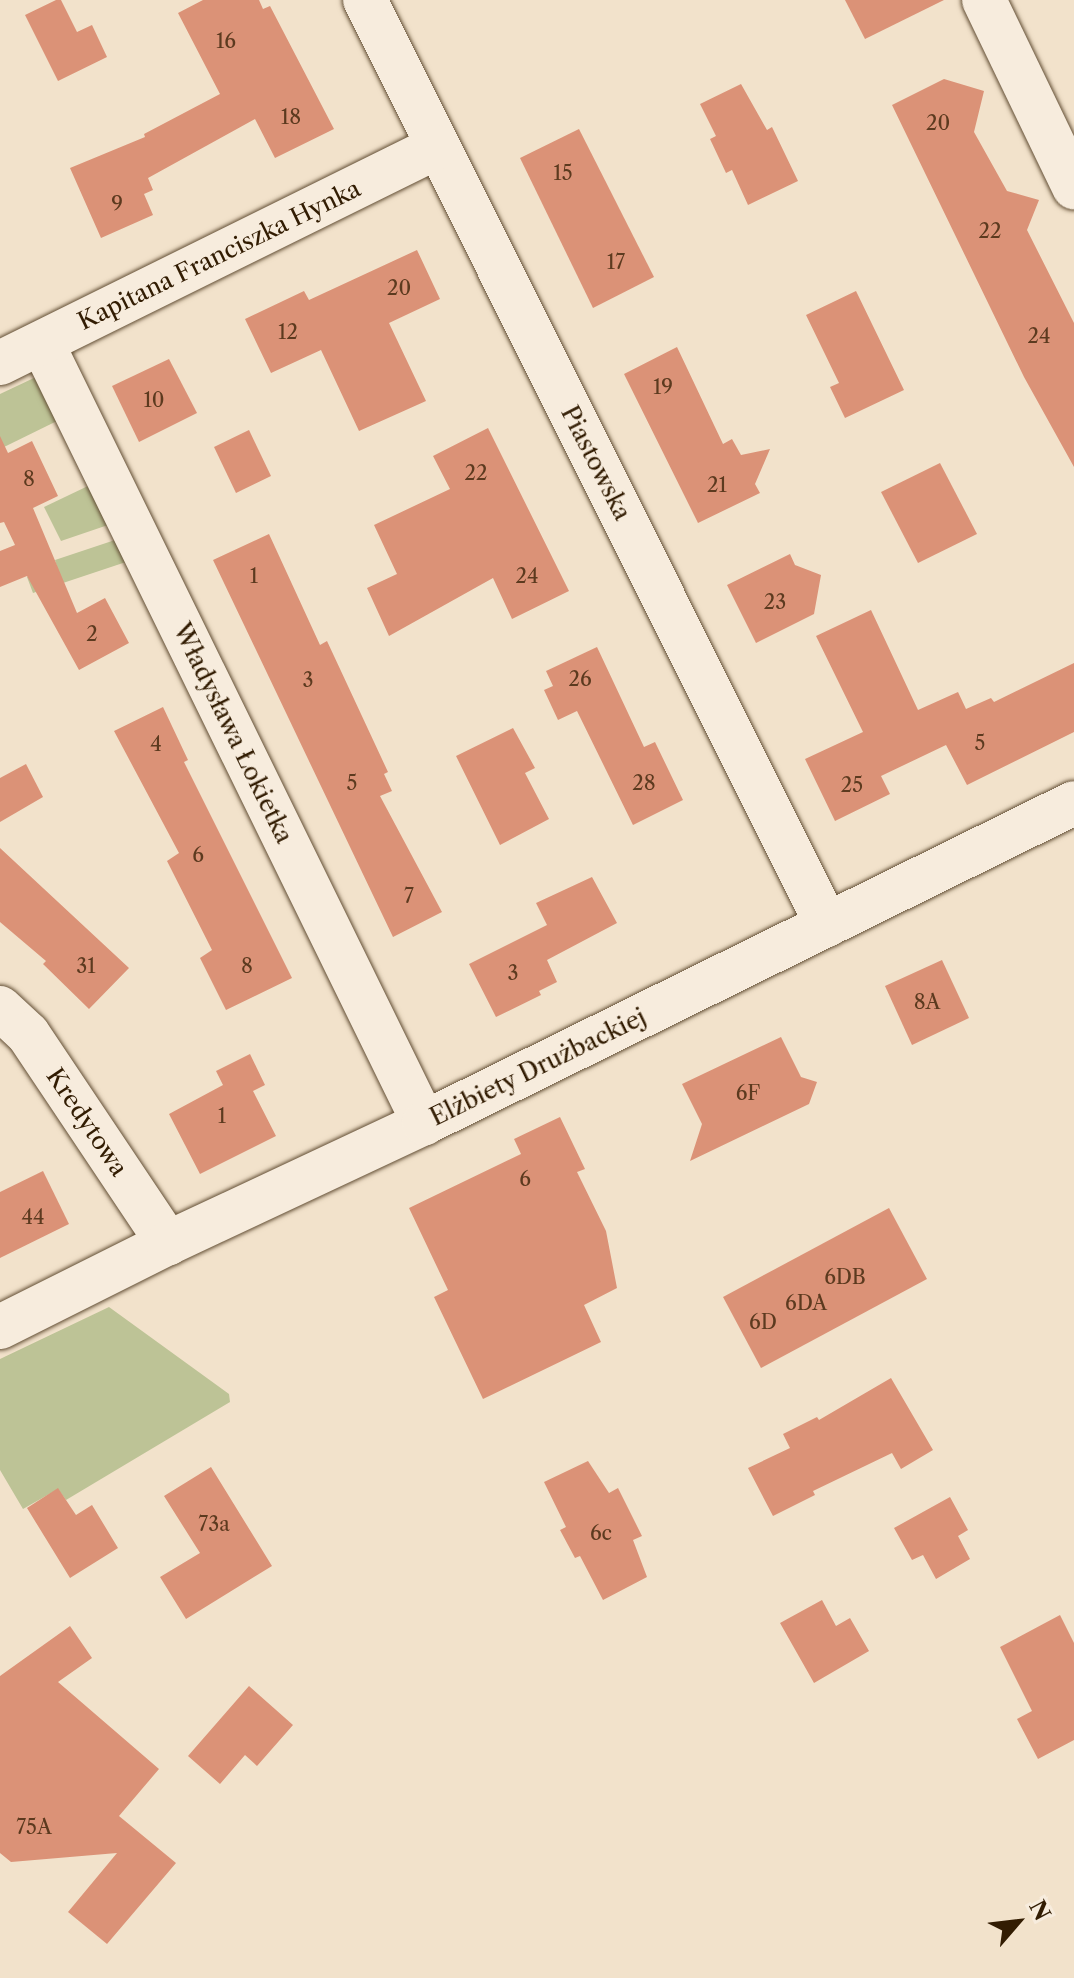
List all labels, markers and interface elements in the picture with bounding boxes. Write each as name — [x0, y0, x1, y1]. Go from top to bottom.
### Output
house number: 16 — [216, 29, 236, 53]
house number: 18 — [281, 105, 301, 129]
house number: 20 — [926, 111, 950, 135]
house number: 15 — [553, 161, 573, 185]
street label: Kapitana Franciszka Hynka — [73, 174, 365, 336]
house number: 9 — [111, 192, 123, 216]
house number: 22 — [979, 219, 1001, 243]
house number: 17 — [607, 250, 625, 274]
house number: 20 — [387, 276, 411, 300]
house number: 12 — [278, 320, 298, 344]
house number: 24 — [1027, 324, 1051, 348]
house number: 19 — [653, 375, 673, 399]
house number: 10 — [143, 388, 165, 412]
street label: Piastowska — [555, 401, 637, 525]
house number: 22 — [465, 461, 487, 485]
house number: 8 — [23, 467, 35, 491]
house number: 21 — [707, 473, 727, 497]
house number: 1 — [250, 564, 258, 588]
house number: 24 — [515, 564, 539, 588]
house number: 23 — [764, 590, 786, 614]
street label: Władysława Łokietka — [167, 618, 299, 848]
house number: 2 — [86, 622, 98, 646]
house number: 26 — [568, 667, 592, 691]
house number: 3 — [302, 668, 314, 692]
house number: 5 — [975, 731, 985, 755]
house number: 4 — [150, 732, 162, 756]
house number: 5 — [347, 771, 357, 795]
house number: 28 — [632, 771, 656, 795]
house number: 25 — [841, 773, 863, 797]
house number: 6 — [192, 843, 204, 867]
house number: 7 — [404, 884, 414, 908]
house number: 31 — [76, 954, 96, 978]
house number: 8 — [241, 954, 253, 978]
house number: 3 — [507, 961, 519, 985]
house number: 8A — [914, 990, 940, 1014]
street label: Elżbiety Drużbackiej — [425, 1002, 651, 1132]
street label: Kredytowa — [40, 1063, 134, 1181]
house number: 6F — [736, 1081, 760, 1105]
house number: 1 — [218, 1104, 226, 1128]
house number: 6 — [519, 1167, 531, 1191]
house number: 44 — [21, 1205, 45, 1229]
house number: 6DB — [824, 1265, 866, 1289]
house number: 6DA — [785, 1291, 827, 1315]
house number: 6D — [749, 1310, 777, 1334]
house number: 73a — [198, 1512, 230, 1536]
house number: 6c — [590, 1521, 612, 1545]
house number: 75A — [16, 1815, 52, 1839]
north arrow — [978, 1882, 1058, 1962]
text: N — [1023, 1896, 1056, 1925]

